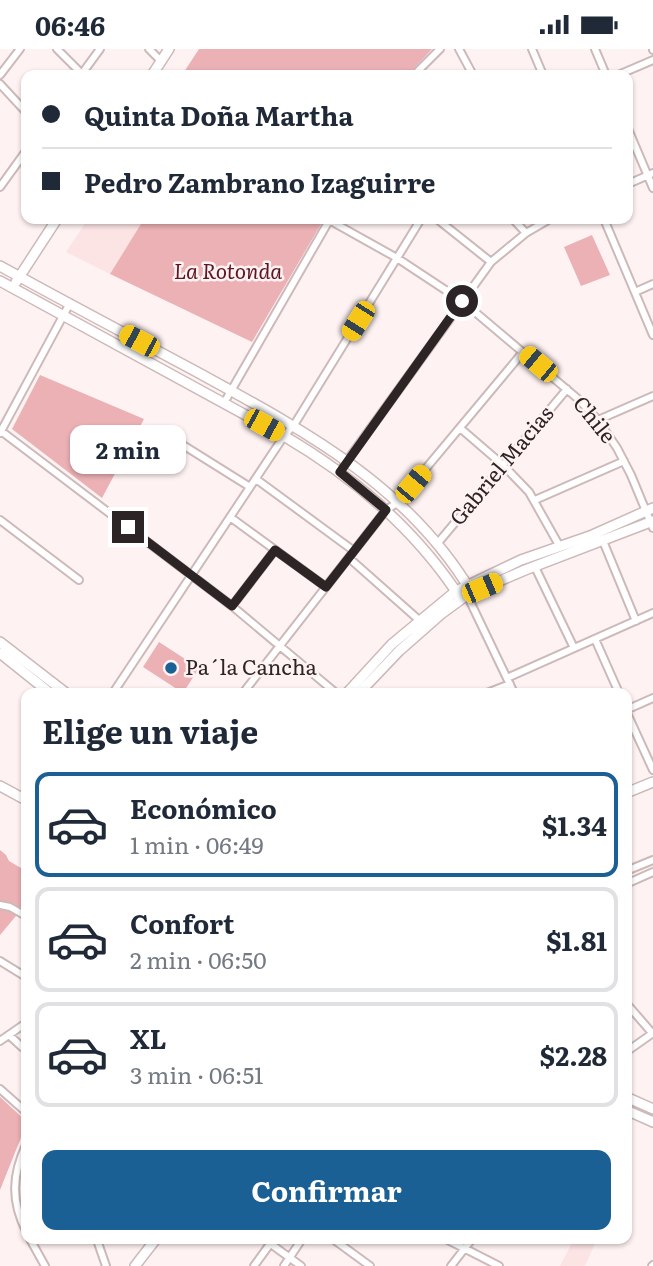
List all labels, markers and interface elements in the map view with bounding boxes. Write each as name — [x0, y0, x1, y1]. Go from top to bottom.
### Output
text: 06:46 — [35, 5, 105, 44]
text: Quinta Doña Martha — [84, 95, 353, 134]
text: Pedro Zambrano Izaguirre — [84, 162, 435, 201]
park label: La Rotonda — [174, 254, 282, 285]
route start — [446, 285, 478, 317]
car — [338, 298, 379, 344]
car — [116, 322, 163, 360]
car — [516, 342, 561, 386]
street label: Chile — [567, 388, 625, 449]
street label: Gabriel Macias — [441, 398, 559, 531]
car — [241, 406, 288, 444]
callout: 2 min — [70, 426, 186, 475]
text: 2 min — [96, 432, 160, 466]
car — [392, 461, 435, 507]
route end — [112, 511, 144, 543]
car — [459, 570, 506, 606]
place label: Pa´la Cancha — [185, 650, 318, 681]
marker: Pa´la Cancha — [163, 660, 179, 676]
text: Elige un viaje — [42, 706, 258, 754]
text: Económico — [130, 788, 277, 827]
icon: car — [46, 793, 109, 856]
text: $1.34 — [542, 805, 607, 844]
text: 1 min · 06:49 — [130, 827, 264, 861]
text: Confort — [130, 903, 234, 942]
icon: car — [46, 908, 109, 971]
text: $1.81 — [546, 920, 607, 959]
text: 2 min · 06:50 — [130, 942, 267, 976]
text: XL — [130, 1018, 167, 1057]
icon: car — [46, 1023, 109, 1086]
text: $2.28 — [540, 1035, 607, 1074]
text: 3 min · 06:51 — [130, 1057, 263, 1091]
button: Confirmar — [42, 1150, 611, 1230]

